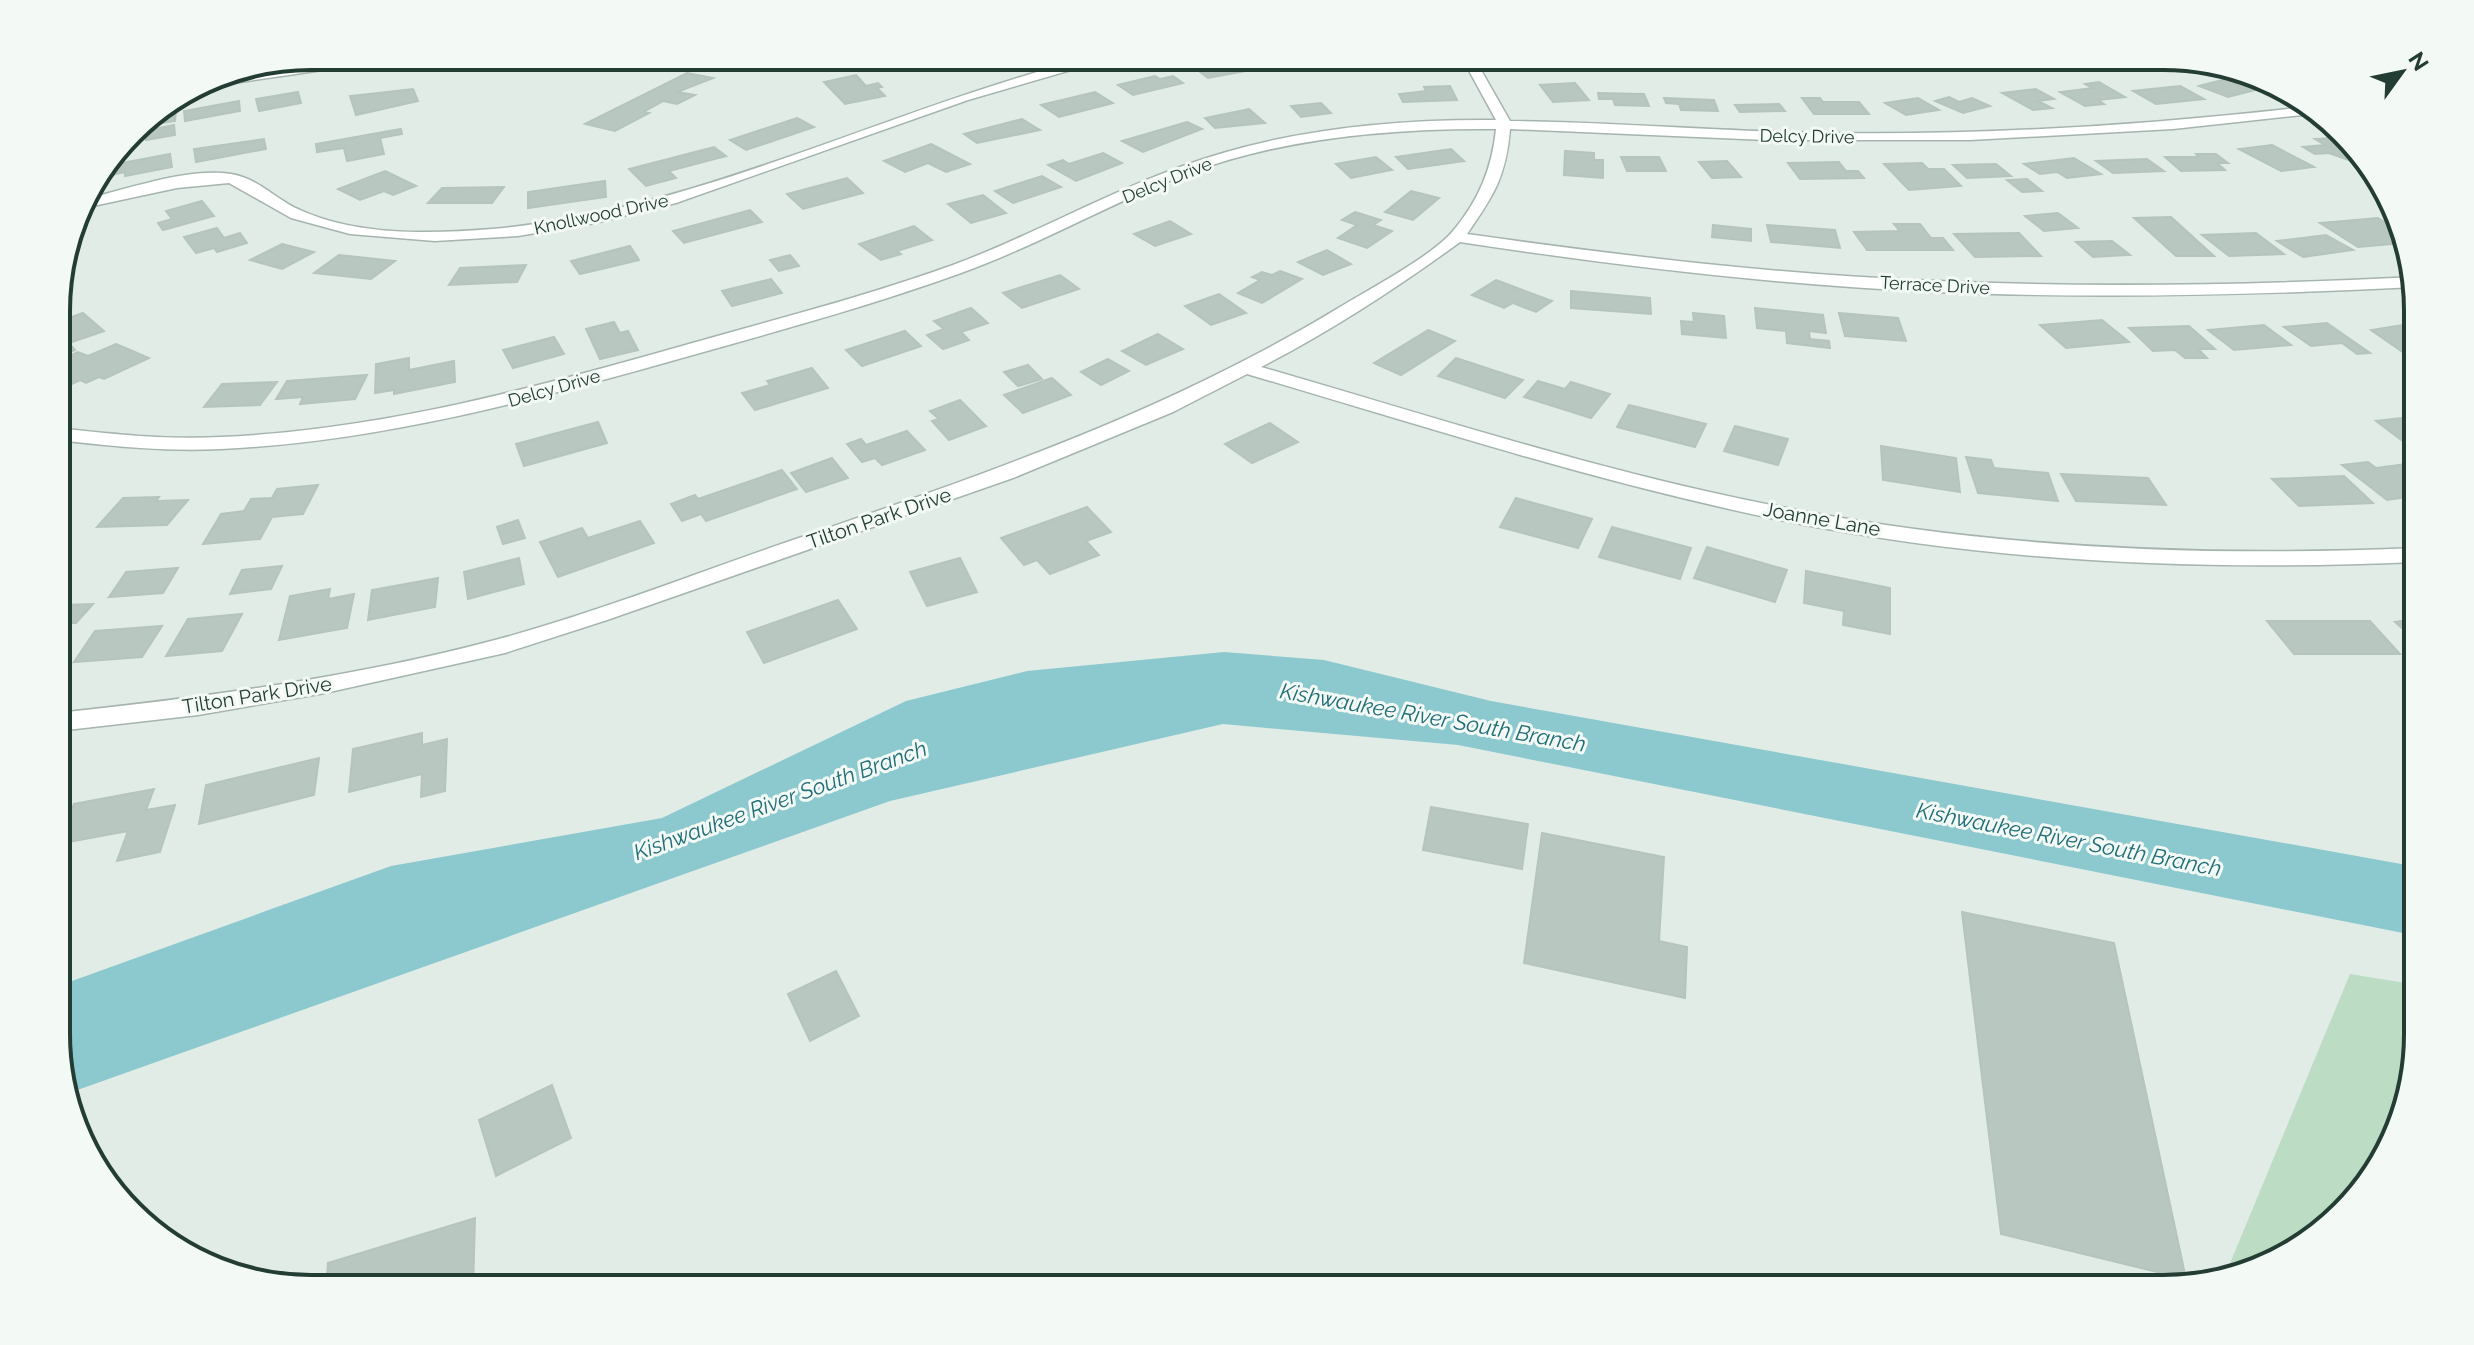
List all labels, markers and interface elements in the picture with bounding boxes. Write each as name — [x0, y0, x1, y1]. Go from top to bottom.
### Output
north arrow — [2362, 32, 2442, 112]
text: N — [2403, 47, 2434, 75]
street label: Delcy Drive — [1759, 125, 1855, 147]
street label: Delcy Drive — [1119, 152, 1215, 208]
street label: Knollwood Drive — [532, 189, 670, 238]
street label: Terrace Drive — [1880, 272, 1991, 298]
street label: Delcy Drive — [506, 365, 603, 411]
street label: Tilton Park Drive — [804, 482, 954, 554]
street label: Joanne Lane — [1762, 497, 1883, 541]
street label: Tilton Park Drive — [181, 671, 334, 719]
water label: Kishwaukee River South Branch — [1278, 677, 1588, 757]
water label: Kishwaukee River South Branch — [630, 735, 930, 865]
water label: Kishwaukee River South Branch — [1914, 797, 2224, 881]

